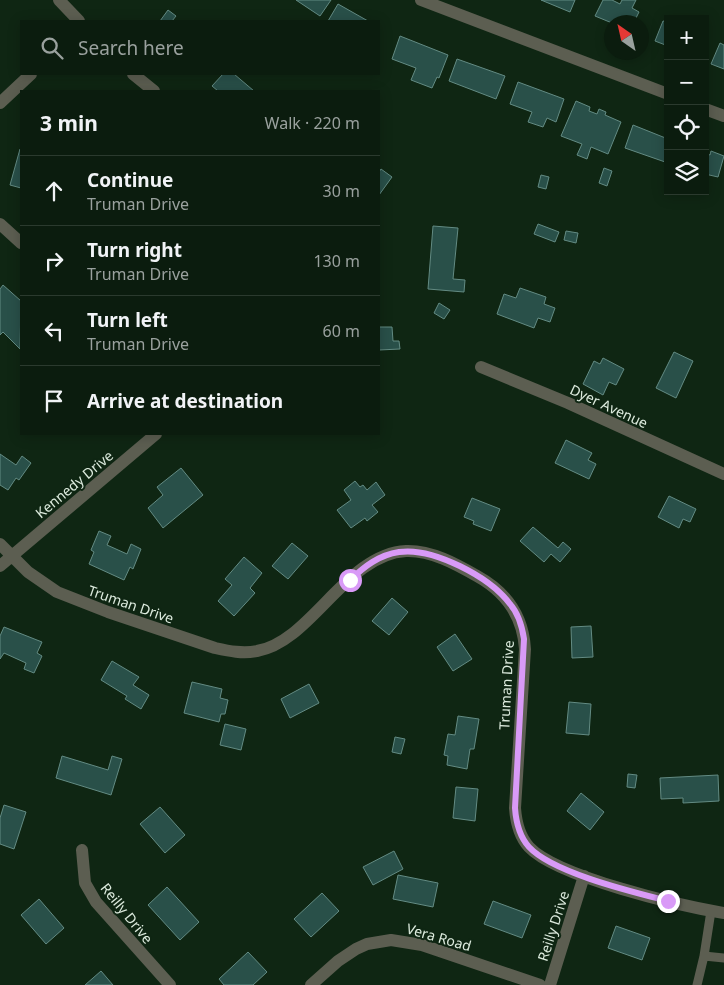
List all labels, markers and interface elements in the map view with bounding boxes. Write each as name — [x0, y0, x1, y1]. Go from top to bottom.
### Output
north arrow — [604, 15, 649, 60]
map controls — [664, 15, 709, 195]
button: + — [664, 15, 709, 60]
search box — [20, 20, 380, 75]
icon: search — [38, 34, 66, 62]
text: Search here — [78, 35, 184, 61]
button: − — [664, 60, 709, 105]
button: locate — [664, 105, 709, 150]
text: 3 min — [40, 109, 98, 137]
text: Walk · 220 m — [265, 112, 360, 134]
button: layers — [664, 150, 709, 195]
text: Continue — [87, 167, 173, 193]
icon: ahead — [40, 177, 68, 205]
text: 30 m — [323, 180, 360, 202]
text: Truman Drive — [87, 193, 189, 215]
text: Turn right — [87, 237, 182, 263]
icon: right — [40, 247, 68, 275]
text: 130 m — [313, 250, 360, 272]
text: Truman Drive — [87, 263, 189, 285]
text: Turn left — [87, 307, 168, 333]
icon: left — [40, 317, 68, 345]
text: 60 m — [323, 320, 360, 342]
text: Truman Drive — [87, 333, 189, 355]
street label: Dyer Avenue — [567, 380, 651, 432]
icon: arrive — [40, 387, 68, 415]
text: Arrive at destination — [87, 388, 283, 414]
street label: Kennedy Drive — [31, 446, 117, 522]
route start — [339, 569, 362, 592]
street label: Truman Drive — [86, 580, 176, 628]
street label: Truman Drive — [494, 640, 518, 730]
street label: Reilly Drive — [97, 879, 157, 947]
street label: Reilly Drive — [533, 888, 573, 964]
route end — [657, 890, 680, 913]
street label: Vera Road — [404, 919, 474, 955]

